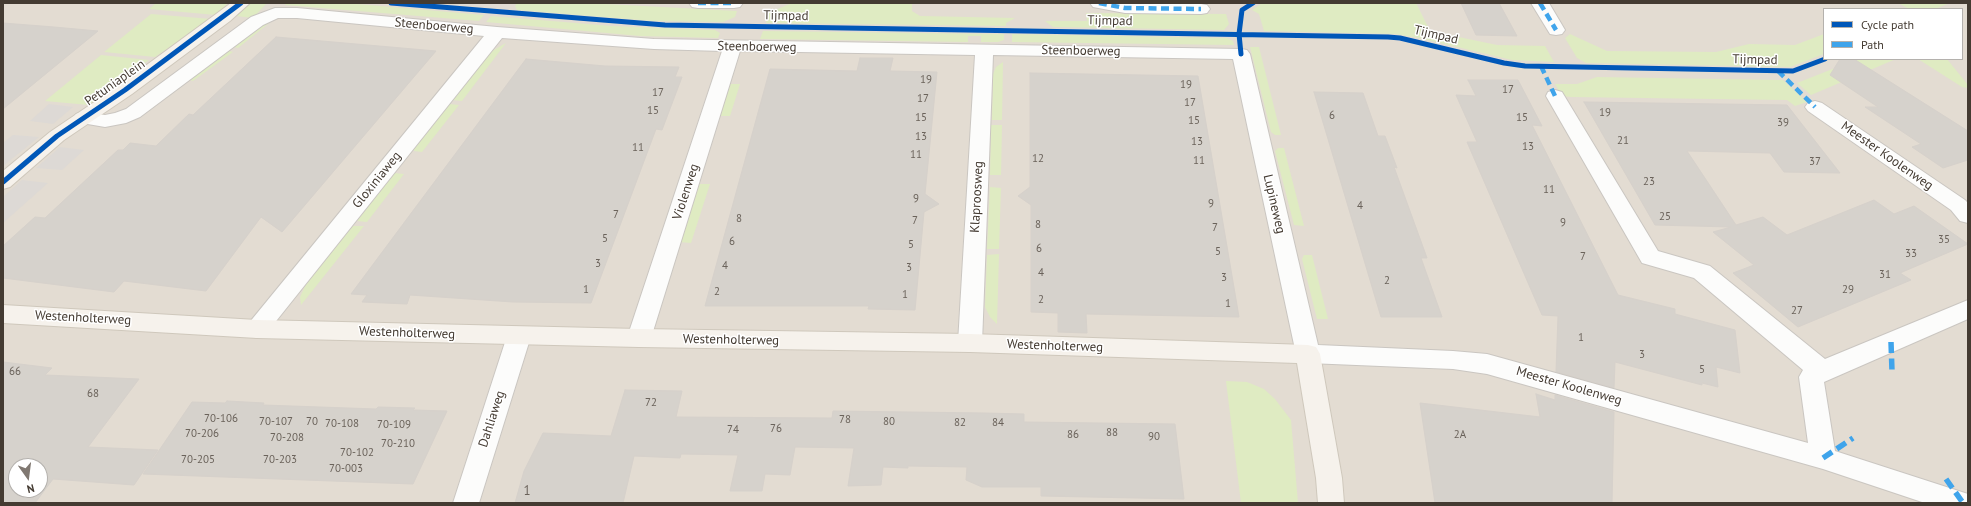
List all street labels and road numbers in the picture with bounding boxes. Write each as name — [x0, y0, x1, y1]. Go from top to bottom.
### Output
street label: Tijmpad — [763, 8, 809, 24]
street label: Tijmpad — [1087, 13, 1133, 29]
street label: Steenboerweg — [394, 15, 474, 37]
street label: Tijmpad — [1412, 22, 1460, 48]
street label: Steenboerweg — [717, 39, 797, 55]
street label: Steenboerweg — [1041, 43, 1121, 59]
street label: Tijmpad — [1732, 52, 1778, 68]
street label: Petuniaplein — [82, 57, 148, 109]
street label: Meester Koolenweg — [1838, 118, 1936, 194]
street label: Gloxiniaweg — [349, 148, 405, 212]
street label: Klaproosweg — [967, 161, 987, 233]
street label: Violenweg — [670, 162, 702, 222]
street label: Lupineweg — [1260, 173, 1288, 235]
street label: Westenholterweg — [35, 308, 131, 328]
street label: Westenholterweg — [359, 324, 455, 342]
street label: Westenholterweg — [683, 331, 779, 349]
street label: Westenholterweg — [1007, 337, 1103, 355]
street label: Meester Koolenweg — [1514, 363, 1624, 409]
street label: Dahliaweg — [476, 389, 508, 449]

